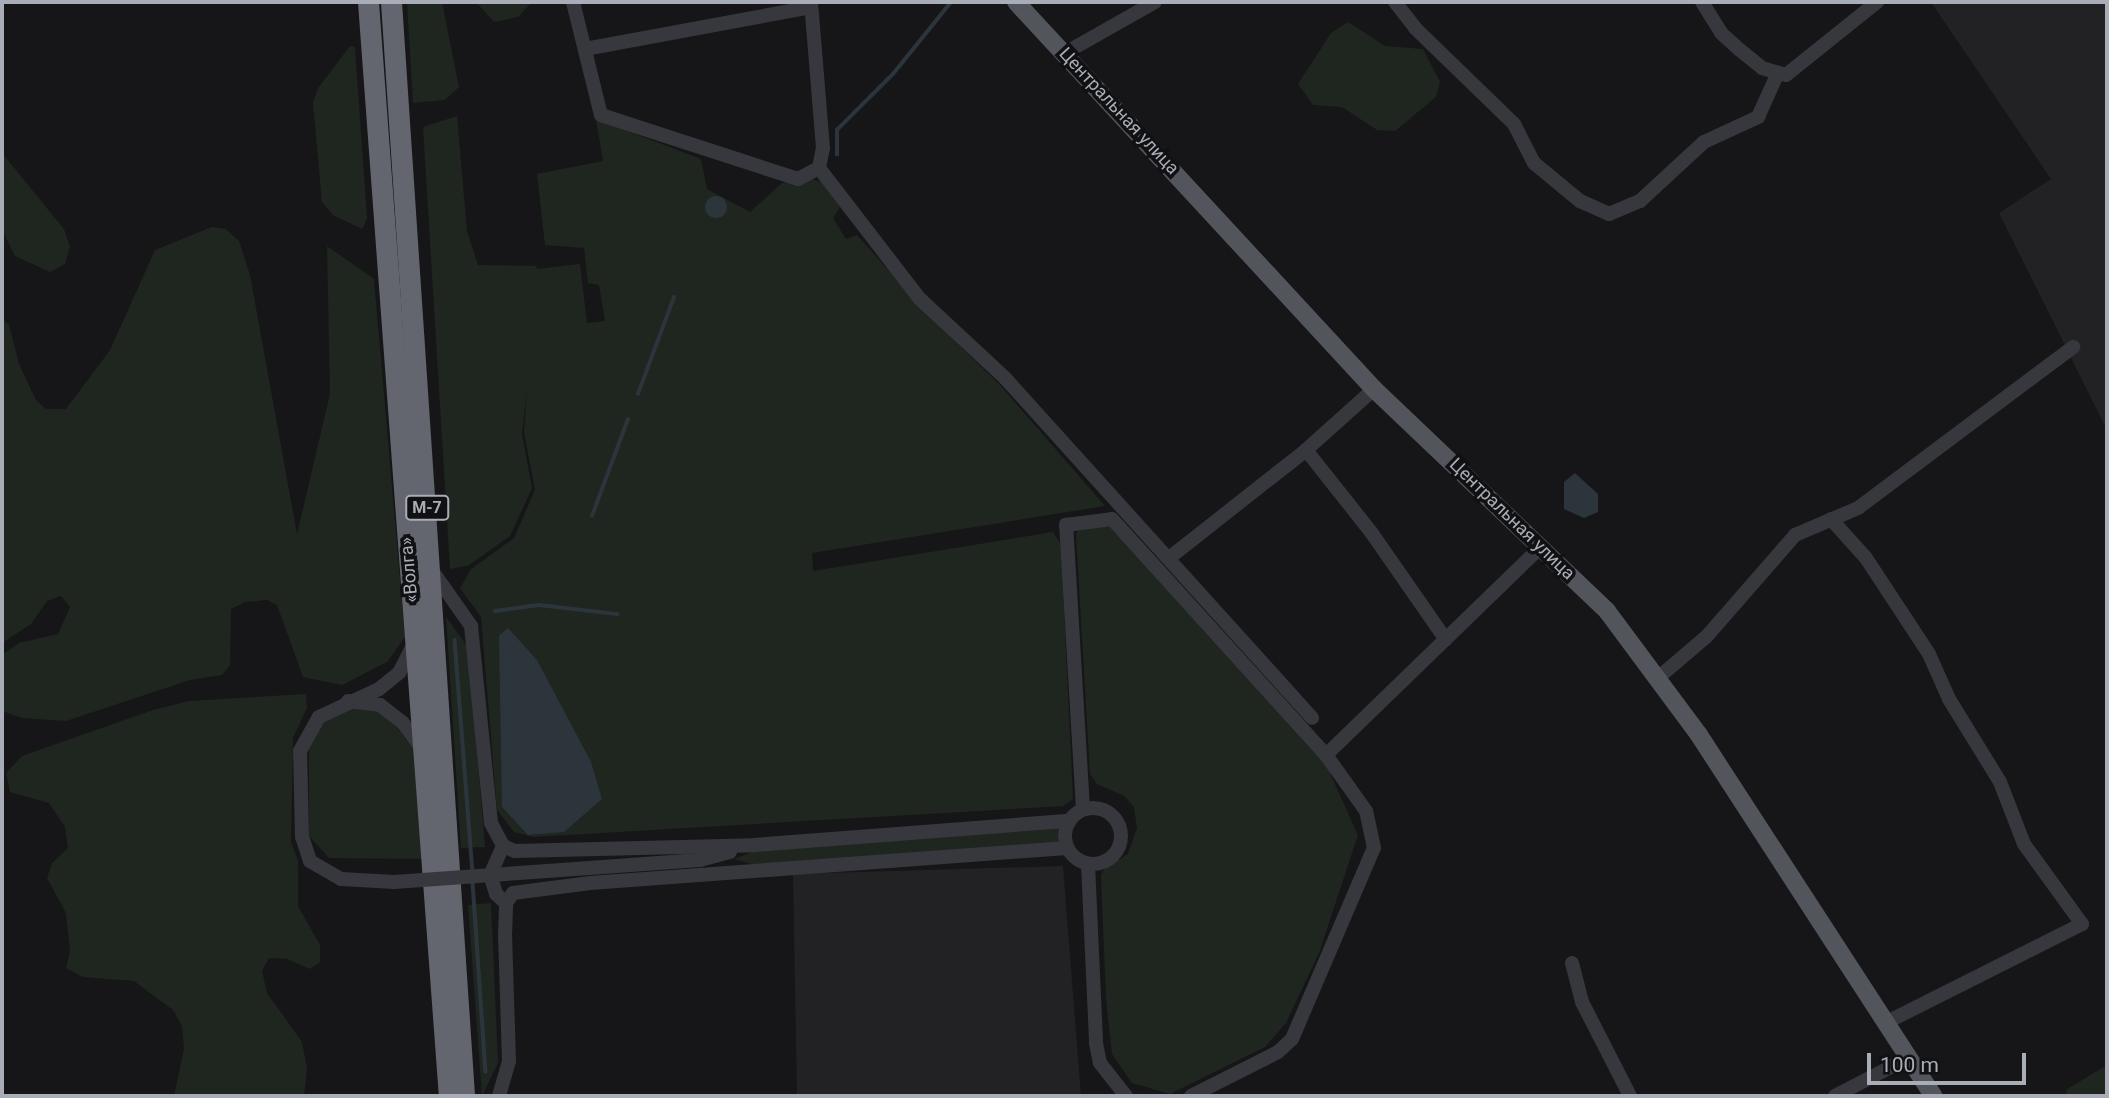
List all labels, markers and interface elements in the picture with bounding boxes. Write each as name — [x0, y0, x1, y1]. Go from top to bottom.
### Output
street label: Центральная улица — [1055, 43, 1183, 179]
street label: Центральная улица — [1445, 454, 1579, 584]
road number: М-7 — [404, 495, 450, 520]
street label: «Волга» — [395, 536, 423, 604]
scale bar — [1871, 1038, 2030, 1082]
text: 100 m — [1880, 1053, 1939, 1077]

